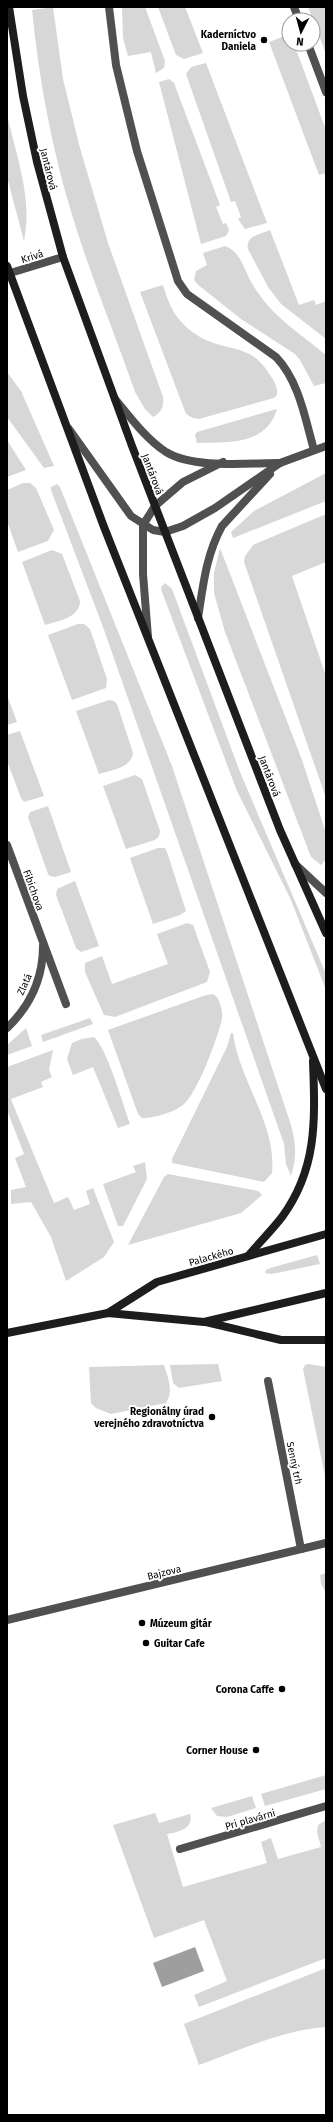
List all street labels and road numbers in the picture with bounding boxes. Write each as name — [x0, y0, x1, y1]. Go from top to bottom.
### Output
street label: Jantárová — [37, 147, 59, 192]
street label: Krivá — [20, 248, 45, 266]
street label: Jantárová — [139, 452, 165, 497]
street label: Jantárová — [256, 754, 282, 799]
street label: Fibichova — [20, 868, 46, 912]
street label: Zlatá — [15, 972, 35, 997]
street label: Palackého — [188, 1245, 235, 1269]
street label: Senný trh — [284, 1441, 305, 1486]
street label: Bajzova — [146, 1563, 182, 1583]
street label: Pri plavárni — [224, 1807, 277, 1833]

